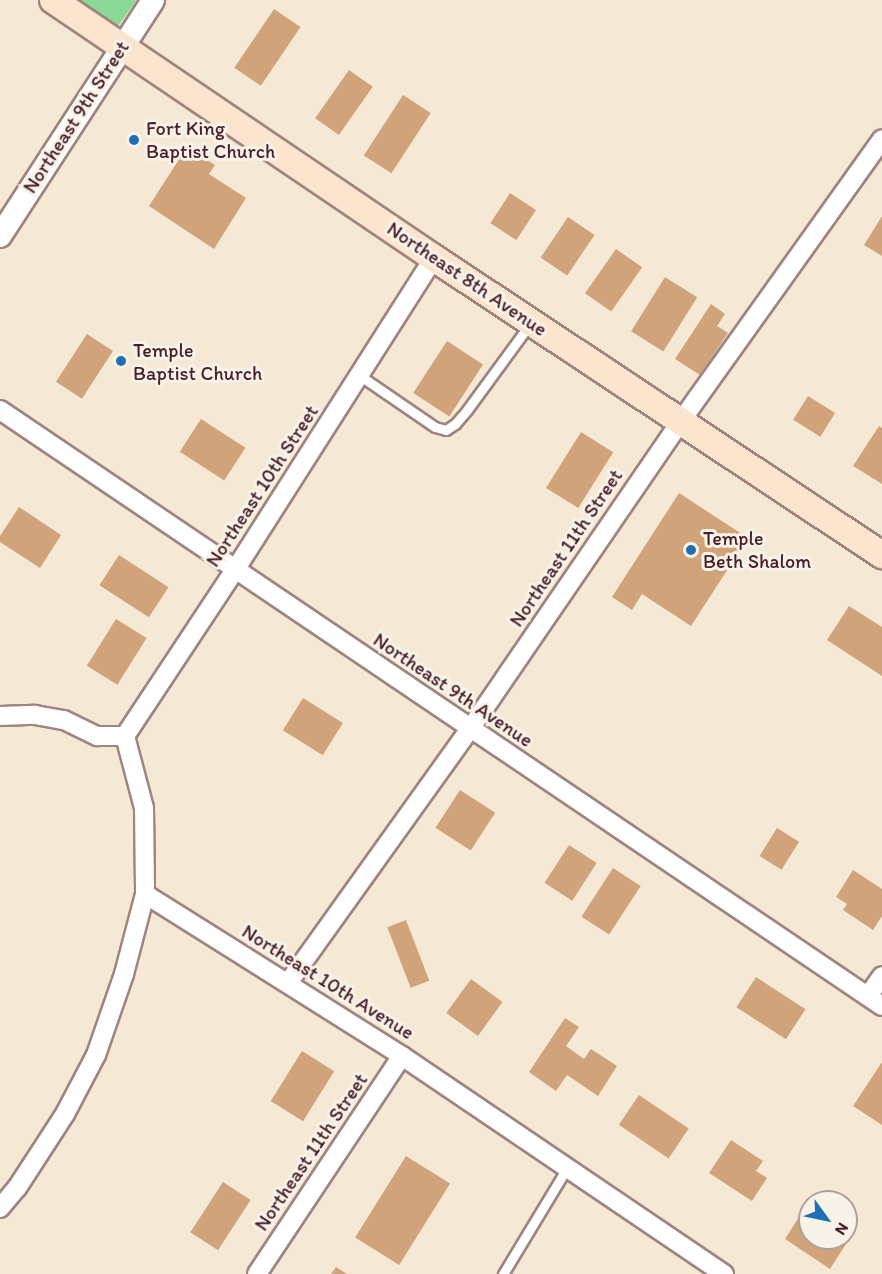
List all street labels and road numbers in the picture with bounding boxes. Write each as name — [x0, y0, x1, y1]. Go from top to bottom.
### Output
street label: Northeast 9th Street — [18, 37, 134, 197]
street label: Northeast 8th Avenue — [383, 217, 551, 341]
street label: Northeast 10th Street — [201, 401, 323, 571]
street label: Northeast 11th Street — [505, 465, 627, 631]
street label: Northeast 9th Avenue — [369, 628, 537, 752]
street label: Northeast 10th Avenue — [238, 920, 418, 1044]
street label: Northeast 11th Street — [250, 1069, 372, 1235]

